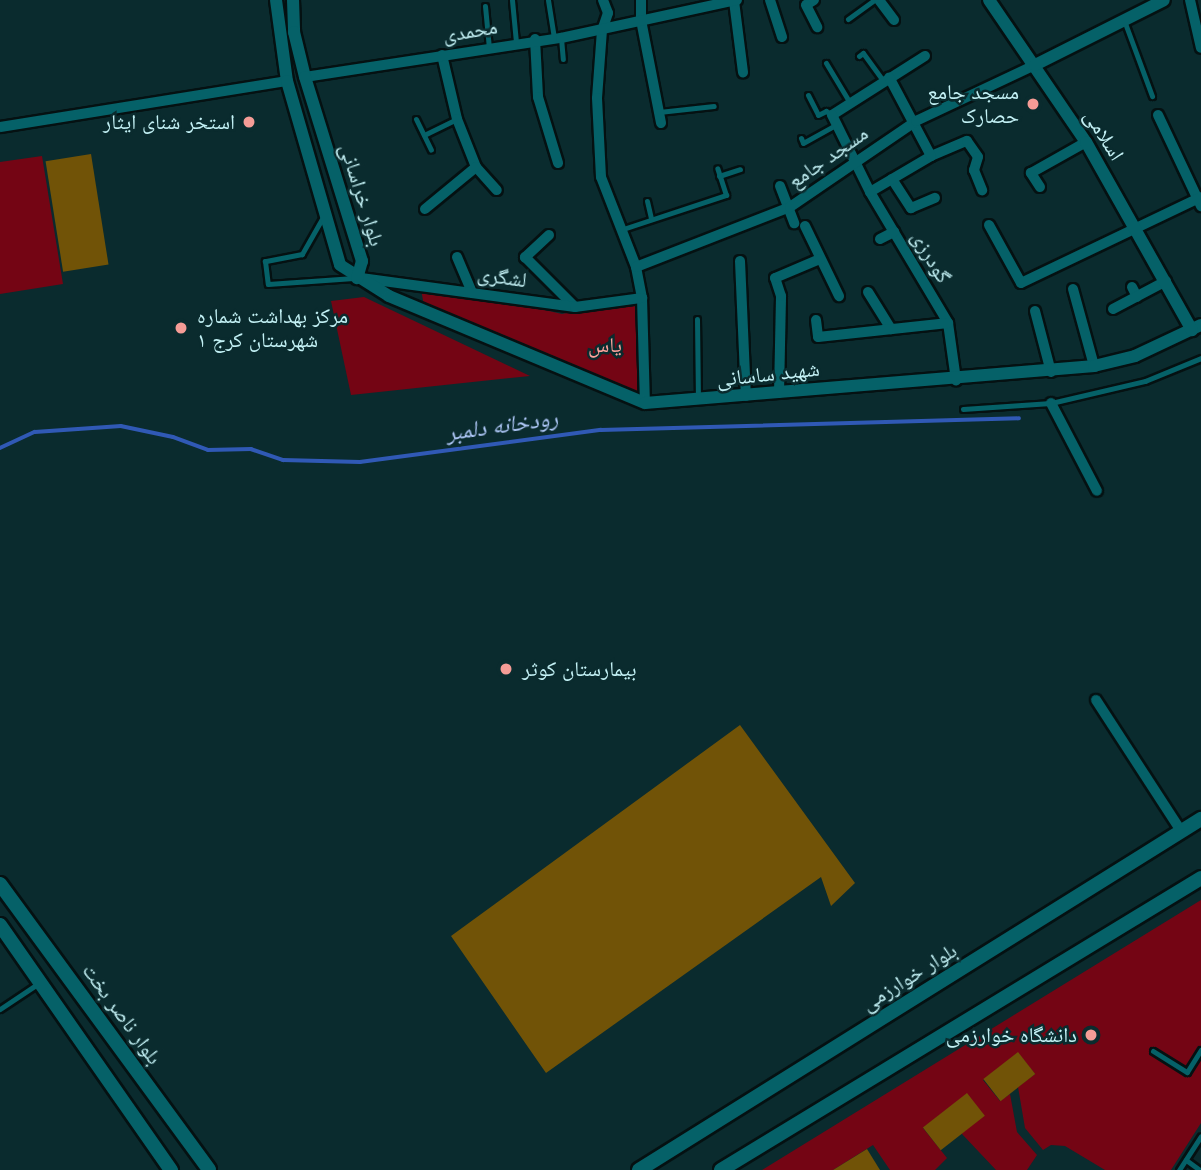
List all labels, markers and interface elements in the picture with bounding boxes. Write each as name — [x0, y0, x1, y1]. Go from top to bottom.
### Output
street label: محمدی — [441, 14, 499, 48]
place label: مسجد جامع حصارک — [927, 79, 1019, 129]
marker: مسجد جامع حصارک — [1025, 96, 1041, 112]
street label: اسلامی — [1079, 105, 1129, 165]
place label: استخر شنای ایثار — [103, 109, 235, 135]
marker: استخر شنای ایثار — [241, 114, 257, 130]
street label: مسجد جامع — [783, 120, 873, 194]
street label: بلوار خراسانی — [334, 141, 390, 249]
street label: گودرزی — [906, 226, 956, 288]
street label: لشگری — [476, 261, 528, 293]
place label: مرکز بهداشت شماره ۱ شهرستان کرج — [197, 303, 348, 353]
marker: مرکز بهداشت شماره ۱ شهرستان کرج — [171, 318, 191, 338]
park label: یاس — [588, 332, 622, 358]
street label: شهید ساسانی — [715, 356, 821, 392]
water label: رودخانه دلمبر — [444, 403, 560, 447]
place label: بیمارستان کوثر — [522, 656, 636, 682]
marker: بیمارستان کوثر — [496, 659, 516, 679]
street label: بلوار خوارزمی — [856, 938, 962, 1016]
street label: بلوار ناصر بخت — [77, 959, 167, 1069]
place label: دانشگاه خوارزمی — [946, 1022, 1077, 1048]
marker: دانشگاه خوارزمی — [1083, 1027, 1099, 1043]

